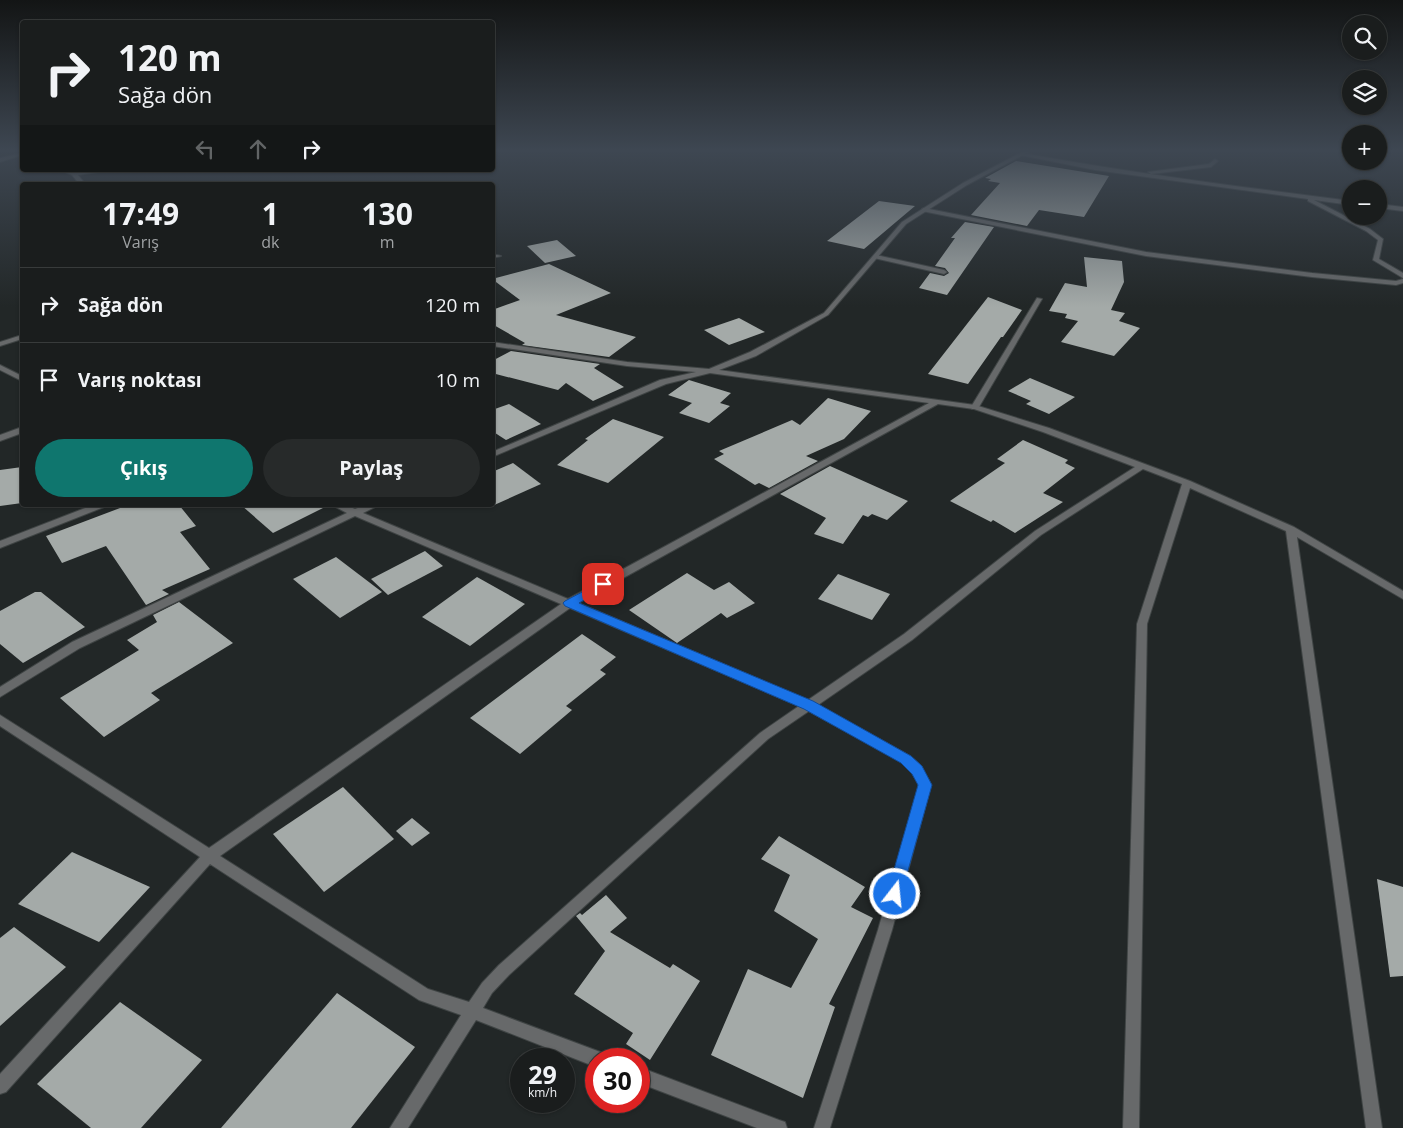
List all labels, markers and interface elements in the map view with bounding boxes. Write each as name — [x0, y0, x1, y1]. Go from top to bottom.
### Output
map controls — [1342, 15, 1387, 225]
button: search — [1342, 15, 1387, 60]
text: 120 m — [118, 34, 222, 81]
icon: right — [35, 40, 100, 105]
button: layers — [1342, 70, 1387, 115]
text: Sağa dön — [118, 79, 212, 109]
button: + — [1342, 125, 1387, 170]
icon: left — [191, 135, 219, 163]
icon: ahead — [244, 135, 272, 163]
icon: right — [297, 135, 325, 163]
button: − — [1342, 180, 1387, 225]
text: 17:49 — [102, 193, 179, 234]
text: 1 — [262, 193, 279, 234]
text: 130 — [361, 193, 413, 234]
text: Varış — [122, 231, 159, 253]
text: dk — [261, 231, 279, 253]
text: m — [380, 231, 395, 253]
icon: right — [35, 291, 63, 319]
text: Sağa dön — [78, 292, 163, 318]
text: 120 m — [425, 292, 480, 318]
icon: arrive — [35, 366, 63, 394]
text: Varış noktası — [78, 367, 202, 393]
text: 10 m — [436, 367, 480, 393]
button: Çıkış — [35, 439, 253, 497]
button: Paylaş — [263, 439, 480, 497]
pin — [582, 563, 624, 605]
icon: arrive — [589, 570, 617, 598]
position arrow — [868, 867, 920, 919]
speed limit sign: 30 — [585, 1048, 650, 1113]
text: 29 — [528, 1057, 557, 1091]
text: km/h — [528, 1084, 557, 1101]

